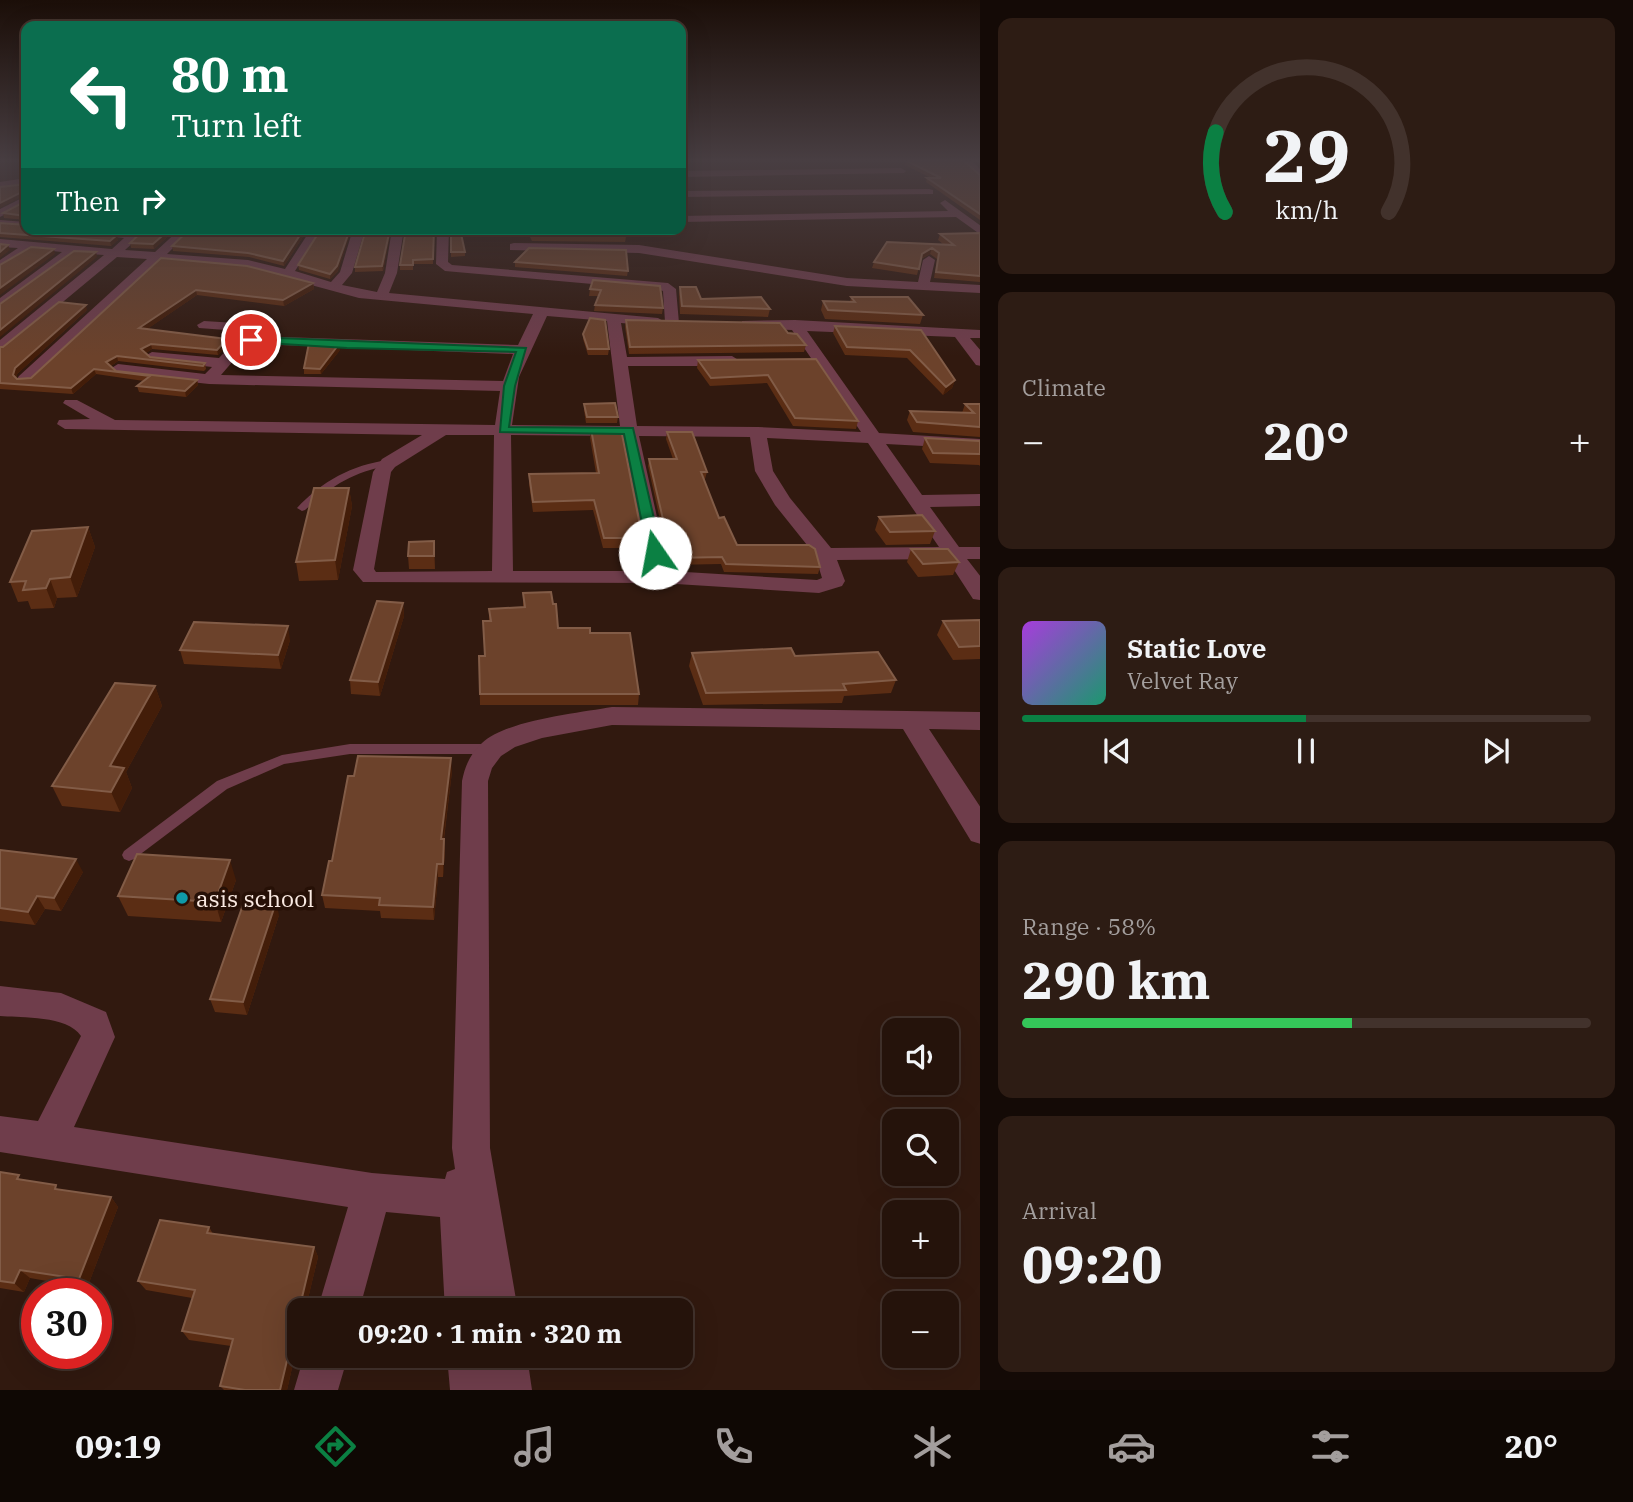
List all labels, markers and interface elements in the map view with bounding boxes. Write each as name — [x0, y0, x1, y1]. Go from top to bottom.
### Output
text: 80 m — [171, 42, 289, 105]
icon: left — [56, 49, 147, 140]
text: Turn left — [171, 104, 302, 146]
text: 29 — [1263, 108, 1350, 203]
icon: right — [134, 182, 172, 220]
text: Then — [56, 184, 120, 218]
text: km/h — [1275, 193, 1338, 226]
pin — [221, 310, 281, 370]
icon: arrive — [232, 321, 270, 359]
text: Climate — [1022, 372, 1106, 402]
text: 20° — [1263, 407, 1350, 474]
text: − — [1022, 416, 1045, 465]
text: + — [1568, 416, 1591, 465]
position arrow — [618, 516, 692, 590]
text: Static Love — [1127, 631, 1266, 665]
text: Velvet Ray — [1127, 665, 1238, 695]
icon: previous — [1098, 732, 1136, 770]
icon: pause — [1287, 732, 1325, 770]
icon: next — [1477, 732, 1515, 770]
place label: asis school — [196, 883, 314, 913]
marker: asis school — [174, 890, 190, 906]
text: Range · 58% — [1022, 911, 1156, 941]
text: 290 km — [1022, 946, 1211, 1013]
map controls — [882, 1018, 959, 1368]
button: sound — [882, 1018, 959, 1095]
button: search — [882, 1109, 959, 1186]
text: Arrival — [1022, 1195, 1097, 1225]
button: + — [882, 1200, 959, 1277]
text: 09:20 — [1022, 1230, 1163, 1297]
speed limit sign: 30 — [21, 1278, 112, 1369]
button: − — [882, 1291, 959, 1368]
text: 09:20 · 1 min · 320 m — [358, 1316, 622, 1350]
icon: directions — [311, 1422, 360, 1471]
icon: music — [510, 1422, 559, 1471]
icon: phone — [709, 1422, 758, 1471]
icon: climate — [908, 1422, 957, 1471]
icon: car — [1107, 1422, 1156, 1471]
icon: filters — [1306, 1422, 1355, 1471]
text: 09:19 — [75, 1425, 161, 1467]
text: 20° — [1505, 1425, 1558, 1467]

